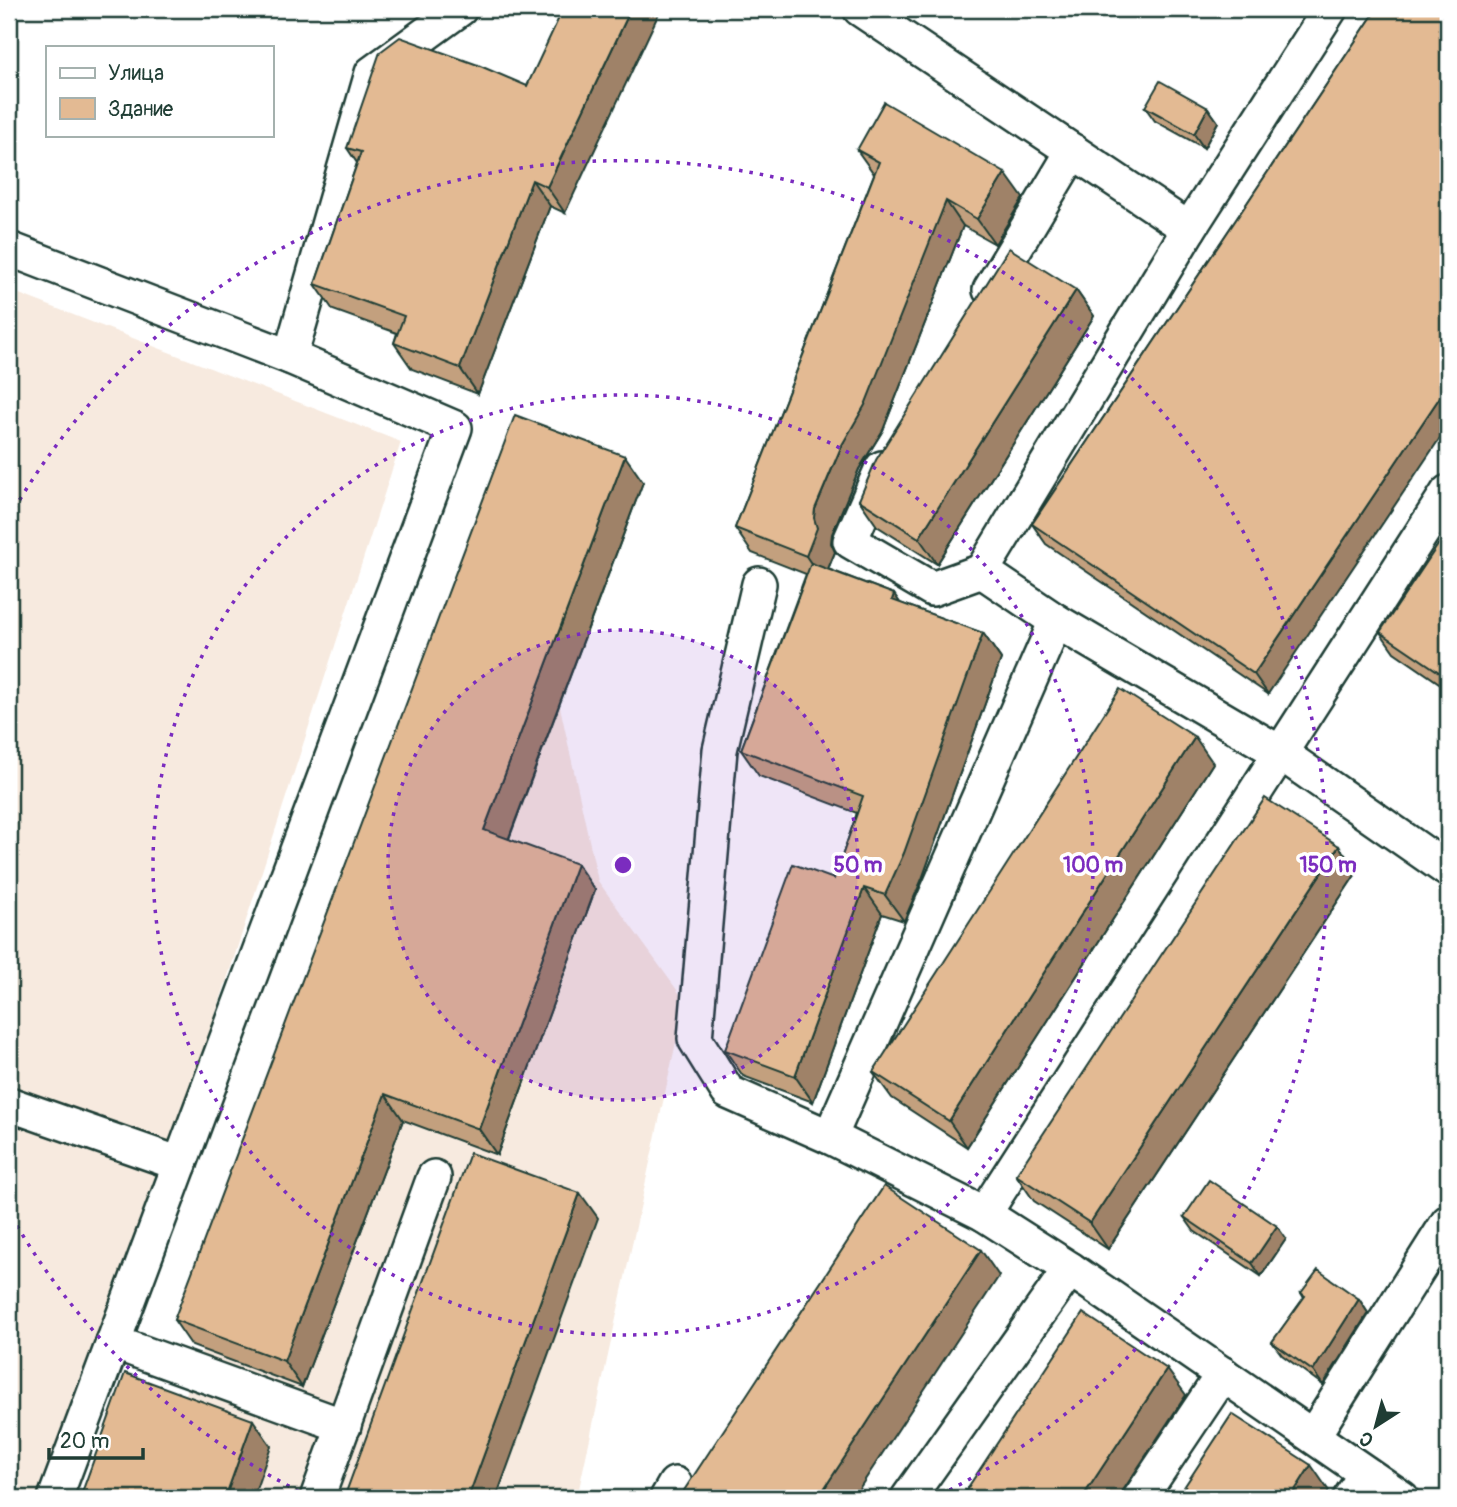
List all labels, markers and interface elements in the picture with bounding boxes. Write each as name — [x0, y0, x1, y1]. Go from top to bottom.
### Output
legend — [46, 46, 273, 136]
text: Улица — [108, 60, 164, 87]
text: Здание — [108, 96, 174, 123]
text: 50 m — [834, 852, 883, 879]
text: 100 m — [1063, 852, 1123, 879]
text: 150 m — [1299, 852, 1357, 879]
centre of rings — [611, 853, 635, 877]
north arrow — [1342, 1392, 1412, 1462]
scale bar — [49, 1416, 144, 1460]
text: С — [1355, 1426, 1378, 1452]
text: 20 m — [60, 1428, 109, 1455]

